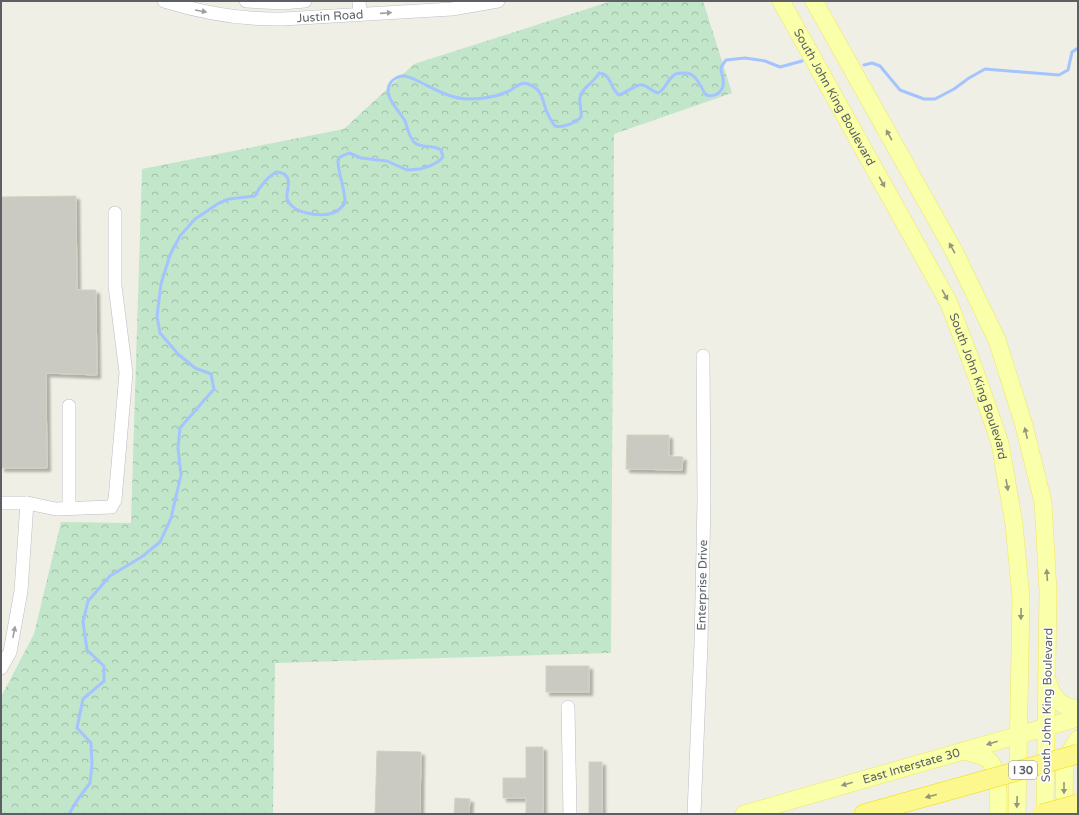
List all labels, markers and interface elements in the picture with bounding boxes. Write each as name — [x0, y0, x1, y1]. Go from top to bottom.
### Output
street label: Justin Road — [296, 7, 364, 25]
one-way arrow — [195, 8, 207, 14]
one-way arrow — [380, 9, 392, 16]
street label: South John King Boulevard — [791, 26, 878, 168]
one-way arrow — [886, 129, 892, 140]
one-way arrow — [878, 176, 885, 188]
one-way arrow — [949, 242, 956, 254]
one-way arrow — [942, 289, 948, 301]
street label: South John King Boulevard — [946, 311, 1010, 461]
one-way arrow — [1023, 427, 1029, 439]
one-way arrow — [1004, 479, 1010, 491]
street label: Enterprise Drive — [694, 539, 710, 631]
one-way arrow — [1044, 569, 1051, 581]
one-way arrow — [1018, 608, 1024, 621]
one-way arrow — [11, 626, 17, 638]
street label: South John King Boulevard — [1039, 628, 1055, 782]
one-way arrow — [986, 740, 998, 746]
street label: East Interstate 30 — [861, 745, 962, 787]
road number: I 30 — [1009, 761, 1037, 779]
one-way arrow — [841, 781, 853, 787]
one-way arrow — [1061, 782, 1067, 795]
one-way arrow — [924, 793, 936, 799]
one-way arrow — [1014, 796, 1020, 809]

